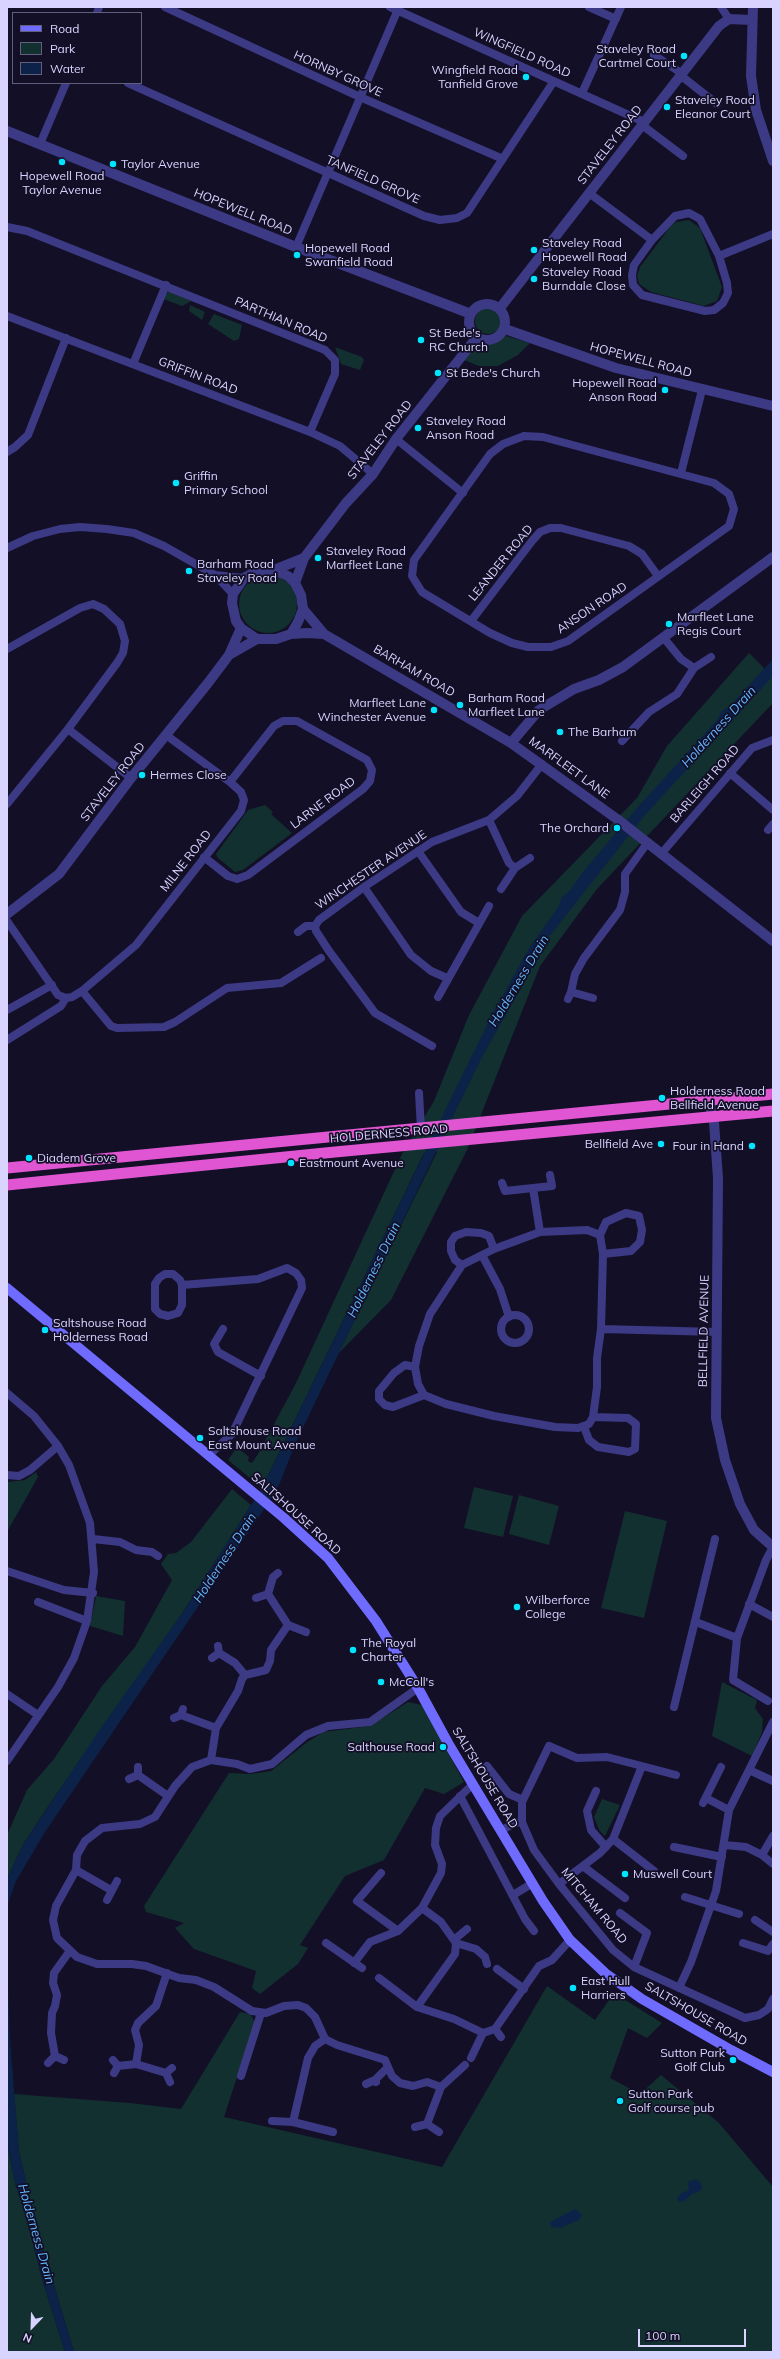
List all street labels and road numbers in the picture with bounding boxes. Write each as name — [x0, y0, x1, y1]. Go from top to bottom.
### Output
street label: WINGFIELD ROAD — [471, 25, 573, 81]
street label: HORNBY GROVE — [291, 48, 385, 100]
street label: STAVELEY ROAD — [575, 103, 645, 187]
street label: TANFIELD GROVE — [324, 153, 422, 207]
street label: HOPEWELL ROAD — [192, 186, 294, 238]
street label: PARTHIAN ROAD — [232, 294, 330, 346]
street label: HOPEWELL ROAD — [588, 339, 694, 381]
street label: GRIFFIN ROAD — [156, 354, 240, 398]
street label: STAVELEY ROAD — [345, 398, 415, 482]
street label: LEANDER ROAD — [466, 522, 536, 604]
street label: ANSON ROAD — [554, 579, 630, 637]
street label: BARHAM ROAD — [371, 642, 457, 700]
street label: MARFLEET LANE — [526, 734, 612, 802]
street label: STAVELEY ROAD — [78, 740, 148, 824]
street label: BARLEIGH ROAD — [667, 742, 743, 826]
street label: LARNE ROAD — [288, 774, 358, 832]
street label: MILNE ROAD — [157, 827, 215, 895]
street label: WINCHESTER AVENUE — [313, 827, 429, 913]
street label: HOLDERNESS ROAD — [329, 1122, 449, 1146]
street label: BELLFIELD AVENUE — [696, 1275, 712, 1387]
street label: SALTSHOUSE ROAD — [248, 1470, 344, 1558]
street label: SALTSHOUSE ROAD — [449, 1725, 521, 1831]
street label: MITCHAM ROAD — [558, 1865, 630, 1947]
street label: SALTSHOUSE ROAD — [642, 1979, 750, 2049]

